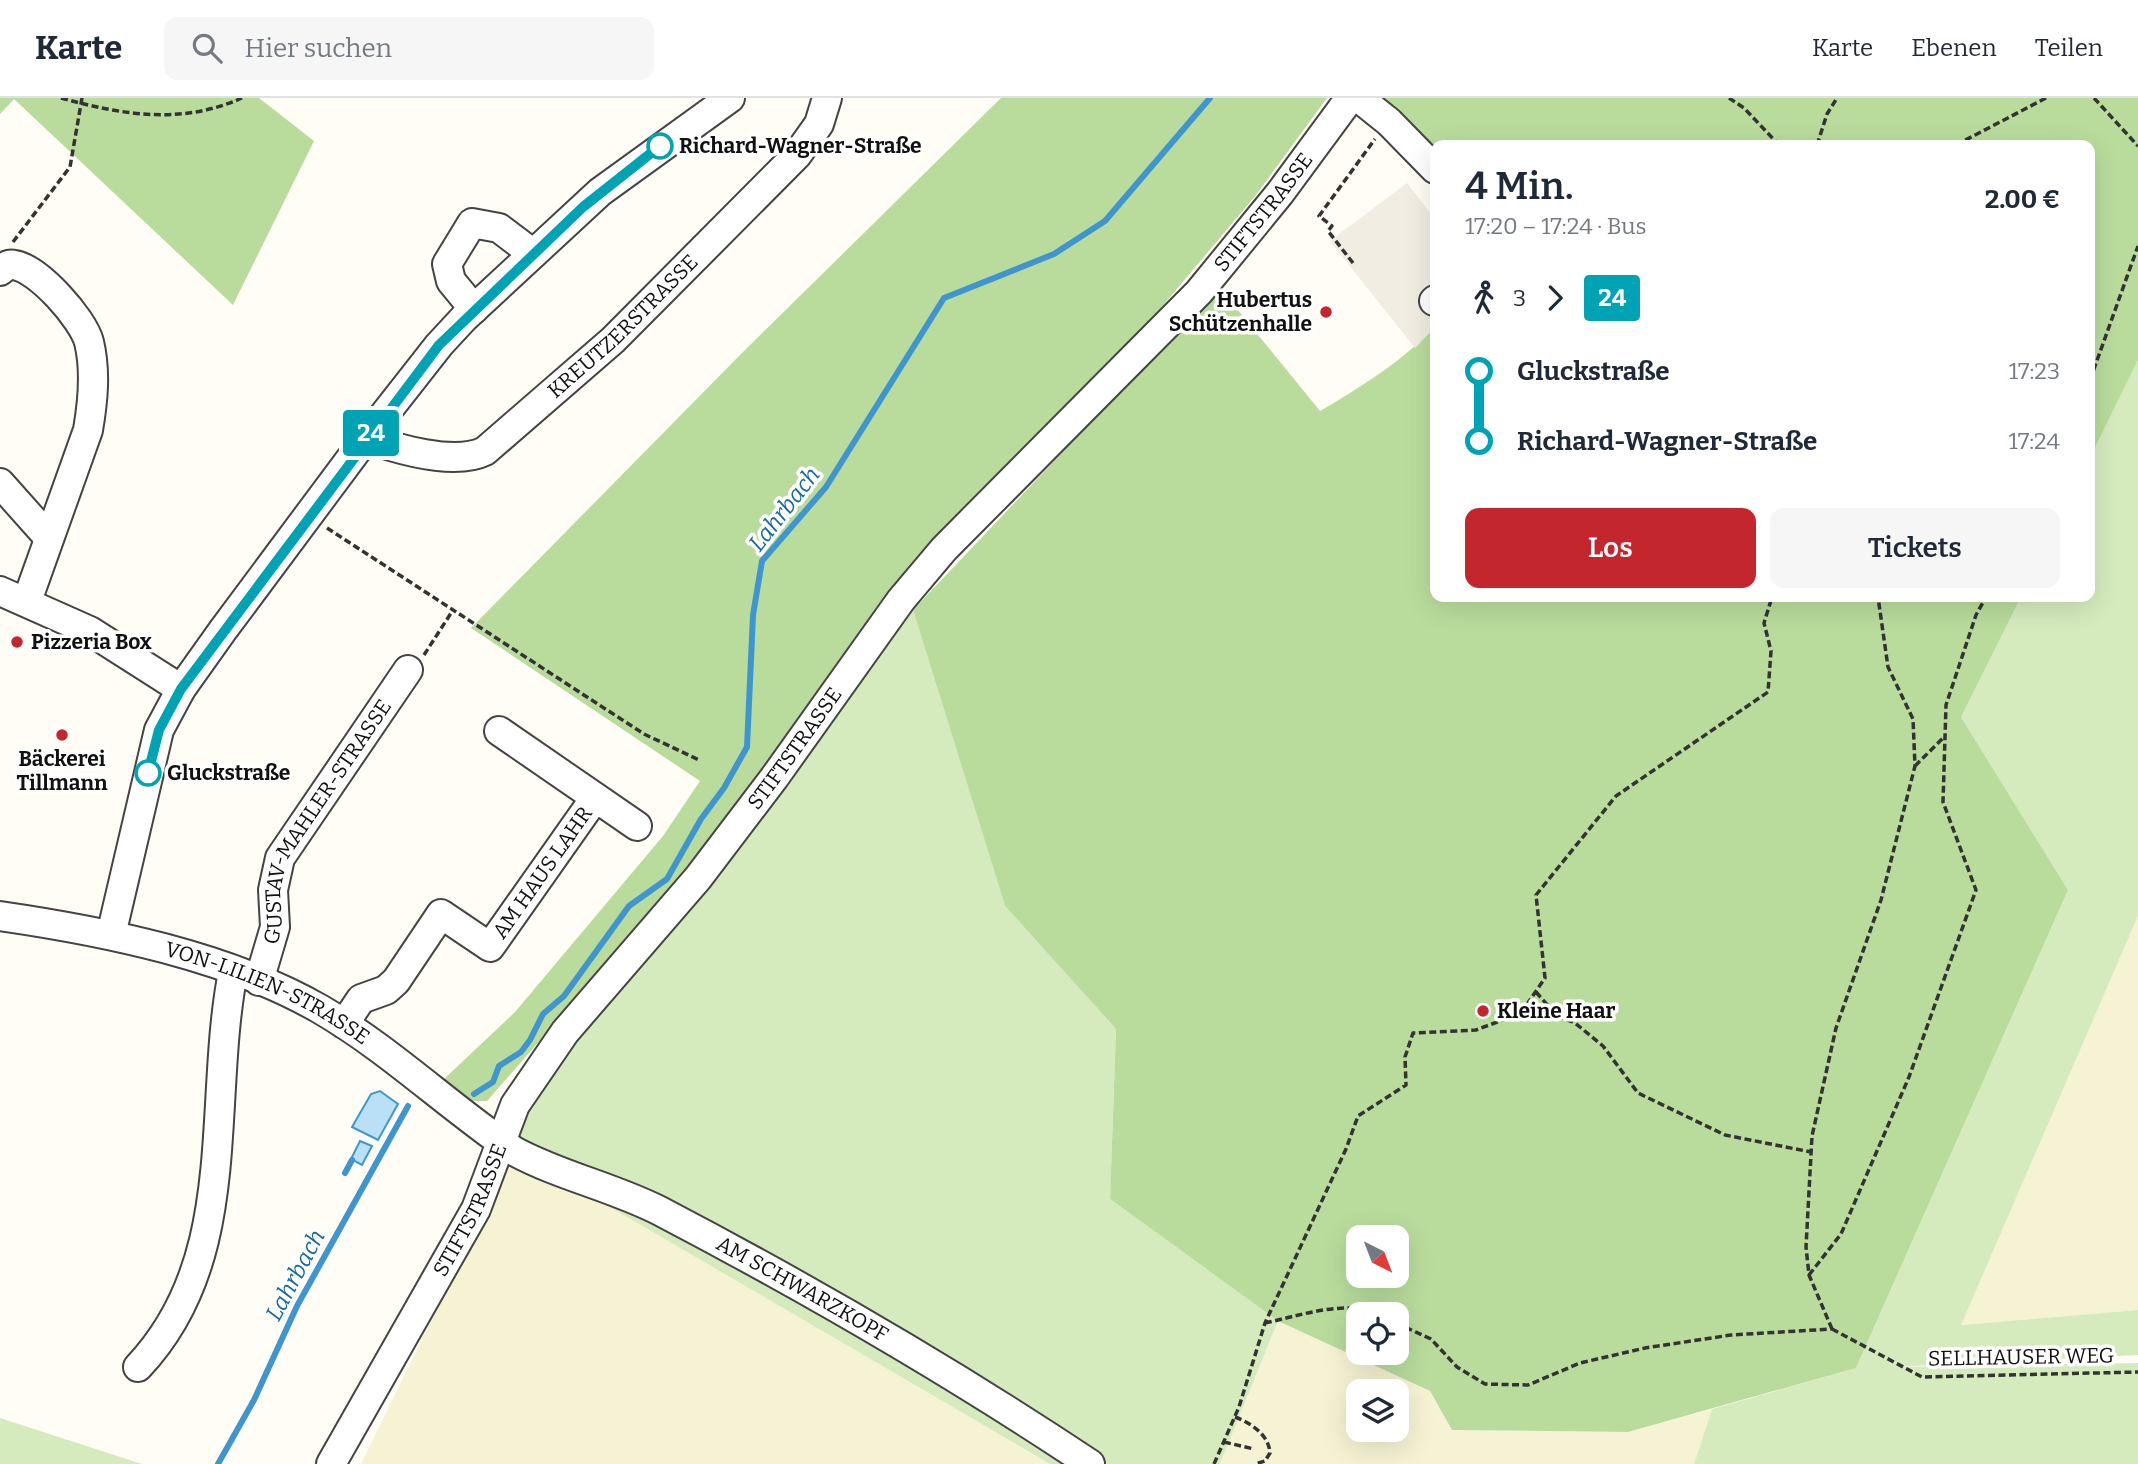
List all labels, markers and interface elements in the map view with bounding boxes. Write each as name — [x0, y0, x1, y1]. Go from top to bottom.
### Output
search box — [164, 17, 654, 80]
text: Karte — [35, 28, 122, 68]
icon: search — [188, 29, 226, 67]
text: Hier suchen — [244, 33, 392, 64]
text: Karte — [1812, 34, 1873, 62]
text: Ebenen — [1911, 34, 1997, 62]
text: Teilen — [2035, 34, 2103, 62]
marker: Richard-Wagner-Straße — [647, 133, 673, 159]
place label: Richard-Wagner-Straße — [679, 133, 922, 159]
street label: STIFTSTRASSE — [1208, 148, 1318, 277]
text: 4 Min. — [1465, 163, 1574, 209]
text: 2.00 € — [1985, 184, 2060, 215]
text: 17:20 – 17:24 · Bus — [1465, 212, 1646, 240]
street label: KREUTZERSTRASSE — [542, 249, 703, 404]
icon: walk — [1465, 279, 1503, 317]
icon: forward — [1536, 279, 1574, 317]
text: 3 — [1513, 284, 1526, 312]
text: 24 — [1598, 284, 1626, 312]
place label: Hubertus Schützenhalle — [1169, 287, 1312, 337]
marker: Hubertus Schützenhalle — [1318, 304, 1334, 320]
text: Gluckstraße — [1517, 356, 1670, 387]
text: 17:23 — [2009, 357, 2060, 385]
line badge: 24 — [340, 410, 402, 456]
text: 24 — [357, 419, 385, 447]
text: Richard-Wagner-Straße — [1517, 426, 1817, 457]
text: 17:24 — [2009, 427, 2060, 455]
water label: Lahrbach — [742, 461, 826, 557]
button: Los — [1465, 508, 1756, 588]
button: Tickets — [1770, 508, 2060, 588]
place label: Pizzeria Box — [31, 629, 152, 655]
marker: Pizzeria Box — [9, 634, 25, 650]
street label: STIFTSTRASSE — [742, 682, 847, 815]
street label: GUSTAV-MAHLER-STRASSE — [258, 694, 397, 948]
marker: Bäckerei Tillmann — [54, 727, 70, 743]
place label: Bäckerei Tillmann — [16, 746, 108, 796]
marker: Gluckstraße — [135, 760, 161, 786]
place label: Gluckstraße — [167, 760, 290, 786]
street label: AM HAUS LAHR — [487, 801, 598, 944]
street label: VON-LILIEN-STRASSE — [162, 936, 375, 1050]
place label: Kleine Haar — [1497, 998, 1615, 1024]
marker: Kleine Haar — [1475, 1003, 1491, 1019]
street label: STIFTSTRASSE — [427, 1140, 512, 1281]
water label: Lahrbach — [259, 1225, 331, 1325]
north arrow — [1346, 1225, 1409, 1288]
map controls — [1346, 1225, 1409, 1442]
street label: AM SCHWARZKOPF — [712, 1230, 893, 1348]
button: locate — [1346, 1302, 1409, 1365]
street label: SELLHAUSER WEG — [1928, 1342, 2114, 1372]
button: layers — [1346, 1379, 1409, 1442]

